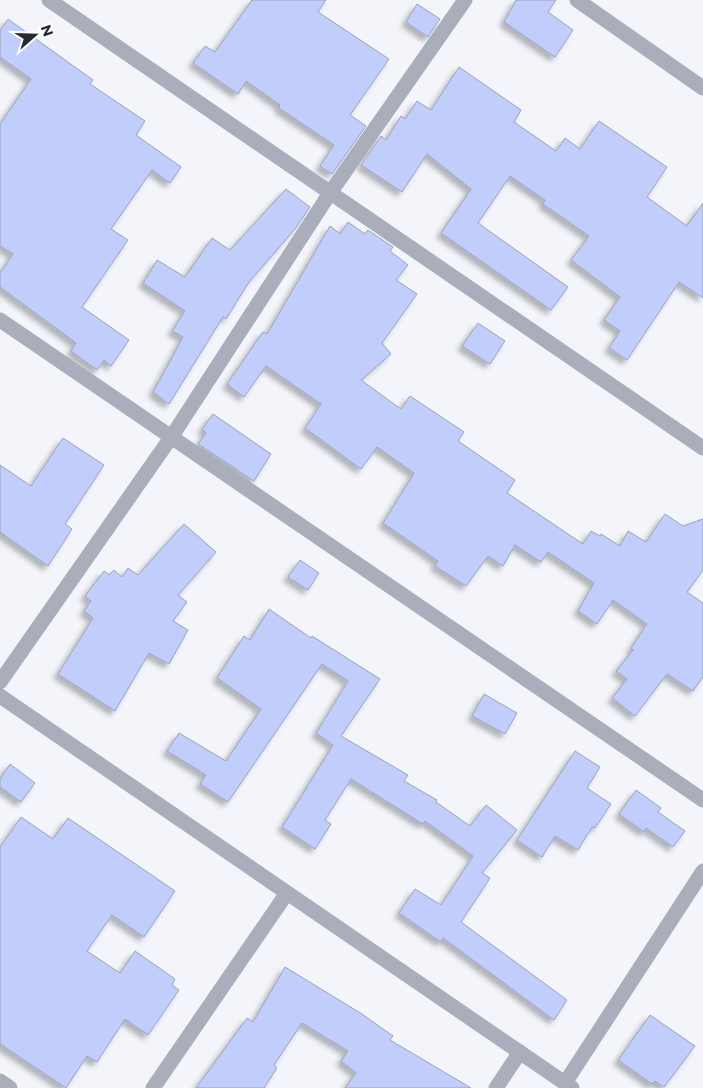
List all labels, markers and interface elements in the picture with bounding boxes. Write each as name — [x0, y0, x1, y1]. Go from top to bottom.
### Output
north arrow — [10, 10, 60, 60]
text: N — [37, 22, 58, 39]

